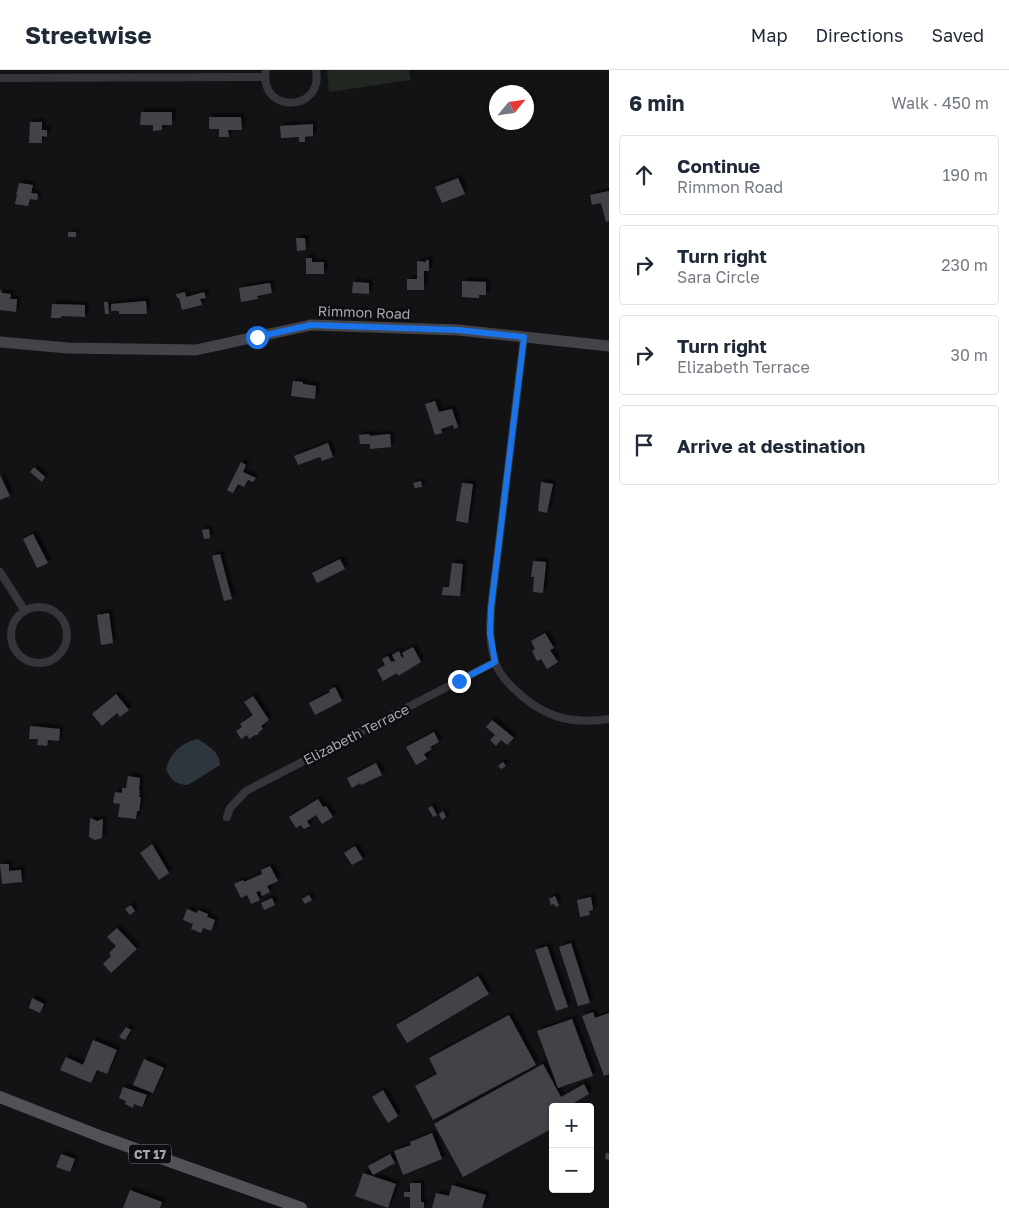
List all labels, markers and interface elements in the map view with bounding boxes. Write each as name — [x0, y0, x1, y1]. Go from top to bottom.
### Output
text: Streetwise — [25, 20, 152, 49]
text: Map — [751, 24, 787, 46]
text: Directions — [815, 24, 903, 46]
text: Saved — [931, 24, 984, 46]
north arrow — [489, 85, 534, 130]
text: 6 min — [629, 90, 684, 116]
text: Walk · 450 m — [891, 93, 989, 113]
text: Continue — [677, 154, 760, 177]
icon: ahead — [630, 161, 658, 189]
text: 190 m — [942, 165, 988, 185]
text: Rimmon Road — [677, 177, 783, 197]
text: Turn right — [677, 244, 767, 267]
icon: right — [630, 251, 658, 279]
text: 230 m — [941, 255, 988, 275]
text: Sara Circle — [677, 267, 760, 287]
street label: Rimmon Road — [317, 302, 411, 322]
route start — [246, 326, 269, 349]
text: Turn right — [677, 334, 767, 357]
icon: right — [630, 341, 658, 369]
text: 30 m — [951, 345, 988, 365]
text: Elizabeth Terrace — [677, 357, 810, 377]
icon: arrive — [630, 431, 658, 459]
text: Arrive at destination — [677, 434, 865, 457]
route end — [448, 670, 471, 693]
street label: Elizabeth Terrace — [300, 700, 412, 768]
map controls — [549, 1103, 594, 1193]
button: + — [549, 1103, 594, 1148]
road number: CT 17 — [129, 1144, 171, 1164]
button: − — [549, 1148, 594, 1193]

